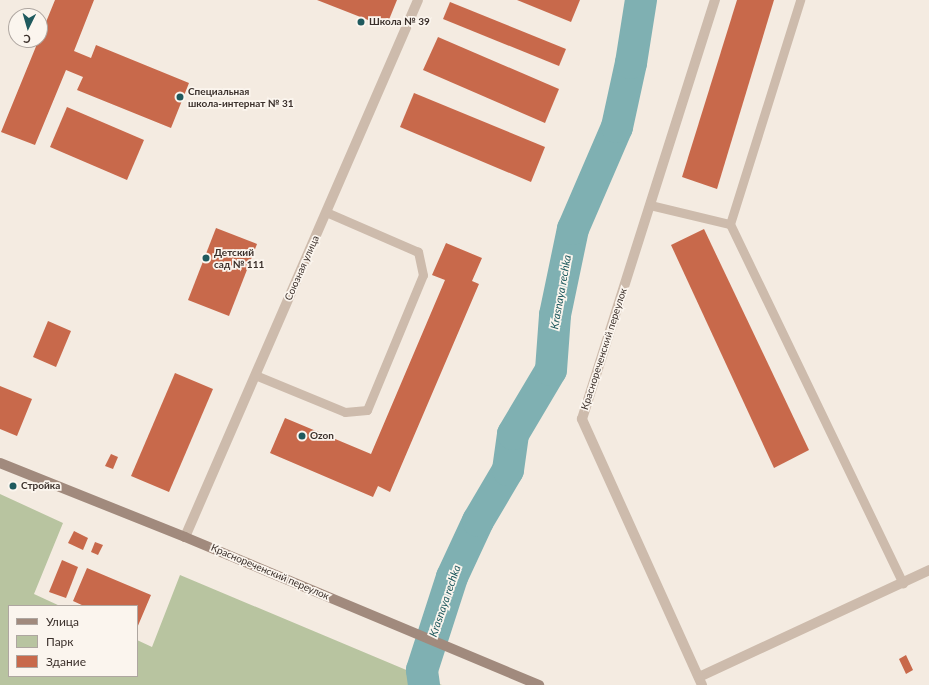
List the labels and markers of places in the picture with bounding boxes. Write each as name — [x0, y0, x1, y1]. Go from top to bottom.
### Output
place label: Школа № 39 — [369, 16, 430, 28]
marker: Школа № 39 — [356, 17, 366, 27]
place label: Специальная школа-интернат № 31 — [188, 85, 294, 108]
marker: Специальная школа-интернат № 31 — [175, 92, 185, 102]
place label: Детский сад № 111 — [214, 246, 264, 270]
marker: Детский сад № 111 — [201, 253, 211, 263]
place label: Ozon — [310, 430, 334, 442]
marker: Ozon — [297, 431, 307, 441]
place label: Стройка — [21, 480, 60, 492]
marker: Стройка — [8, 481, 18, 491]

